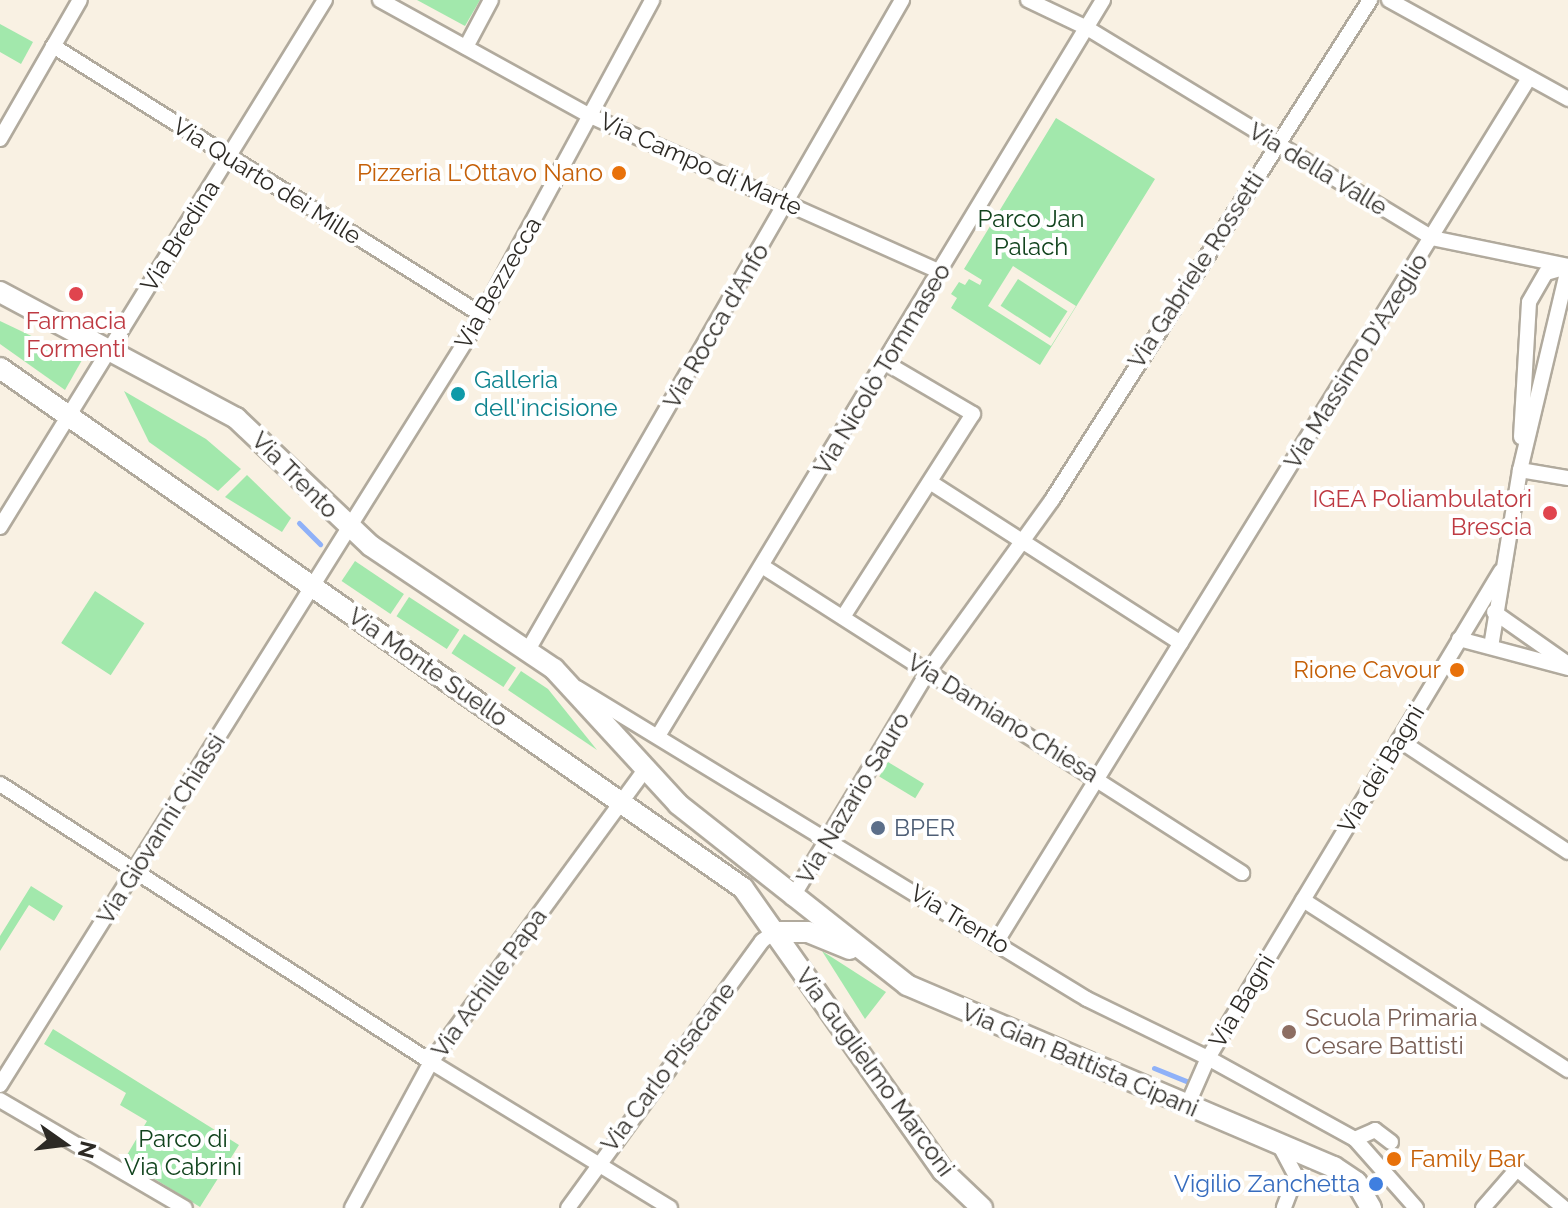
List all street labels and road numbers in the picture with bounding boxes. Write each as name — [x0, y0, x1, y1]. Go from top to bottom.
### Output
street label: Via Campo di Marte — [595, 106, 807, 222]
street label: Via Quarto dei Mille — [168, 111, 366, 251]
street label: Via della Valle — [1243, 116, 1393, 222]
street label: Via Gabriele Rossetti — [1122, 166, 1270, 374]
street label: Via Bredina — [134, 175, 226, 297]
street label: Via Bezzecca — [449, 212, 547, 354]
street label: Via Rocca d'Anfo — [657, 238, 775, 414]
street label: Via Massimo D'Azeglio — [1278, 248, 1434, 474]
street label: Via Nicolò Tommaseo — [807, 258, 957, 480]
street label: Via Trento — [245, 425, 345, 525]
street label: Via Monte Suello — [343, 601, 513, 733]
street label: Via Damiano Chiesa — [902, 647, 1104, 789]
street label: Via dei Bagni — [1332, 700, 1430, 838]
street label: Via Nazario Sauro — [790, 707, 916, 889]
street label: Via Giovanni Chiassi — [91, 728, 231, 930]
street label: Via Trento — [905, 878, 1015, 960]
street label: Via Achille Papa — [425, 903, 553, 1063]
street label: Via Bagni — [1203, 949, 1281, 1053]
street label: Via Guglielmo Marconi — [790, 962, 960, 1182]
street label: Via Carlo Pisacane — [595, 977, 741, 1157]
street label: Via Gian Battista Cipani — [957, 997, 1203, 1123]

